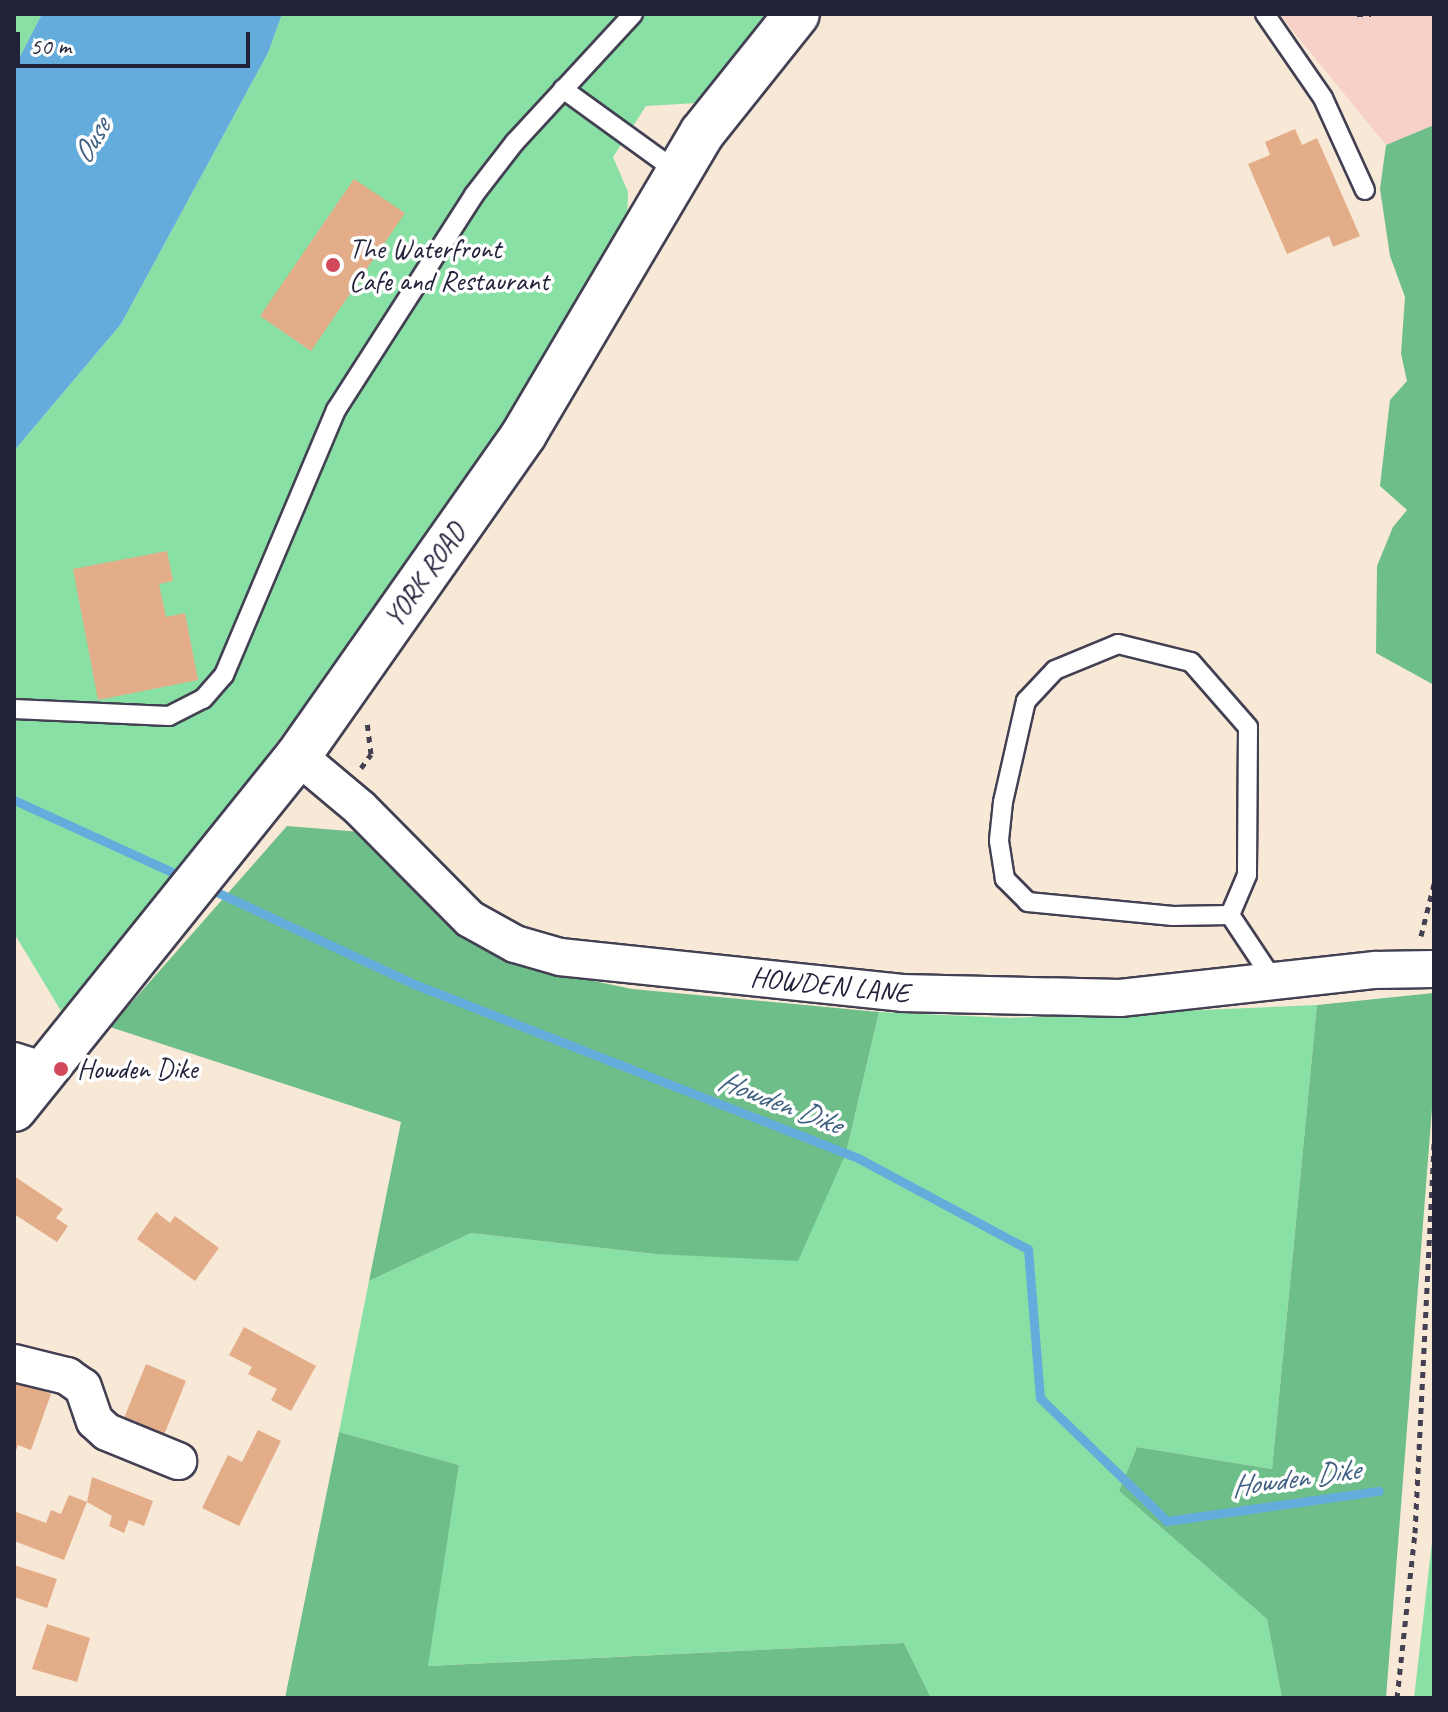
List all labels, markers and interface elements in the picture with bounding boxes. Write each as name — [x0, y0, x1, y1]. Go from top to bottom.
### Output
scale bar — [20, 16, 254, 66]
text: 50 m — [30, 31, 71, 61]
water label: Ouse — [64, 112, 118, 170]
place label: The Waterfront Cafe and Restaurant — [349, 232, 550, 298]
marker: The Waterfront Cafe and Restaurant — [324, 256, 342, 274]
street label: YORK ROAD — [377, 516, 473, 634]
street label: HOWDEN LANE — [748, 960, 912, 1010]
place label: Howden Dike — [77, 1052, 197, 1086]
marker: Howden Dike — [52, 1060, 70, 1078]
water label: Howden Dike — [713, 1062, 847, 1142]
water label: Howden Dike — [1229, 1451, 1361, 1505]

